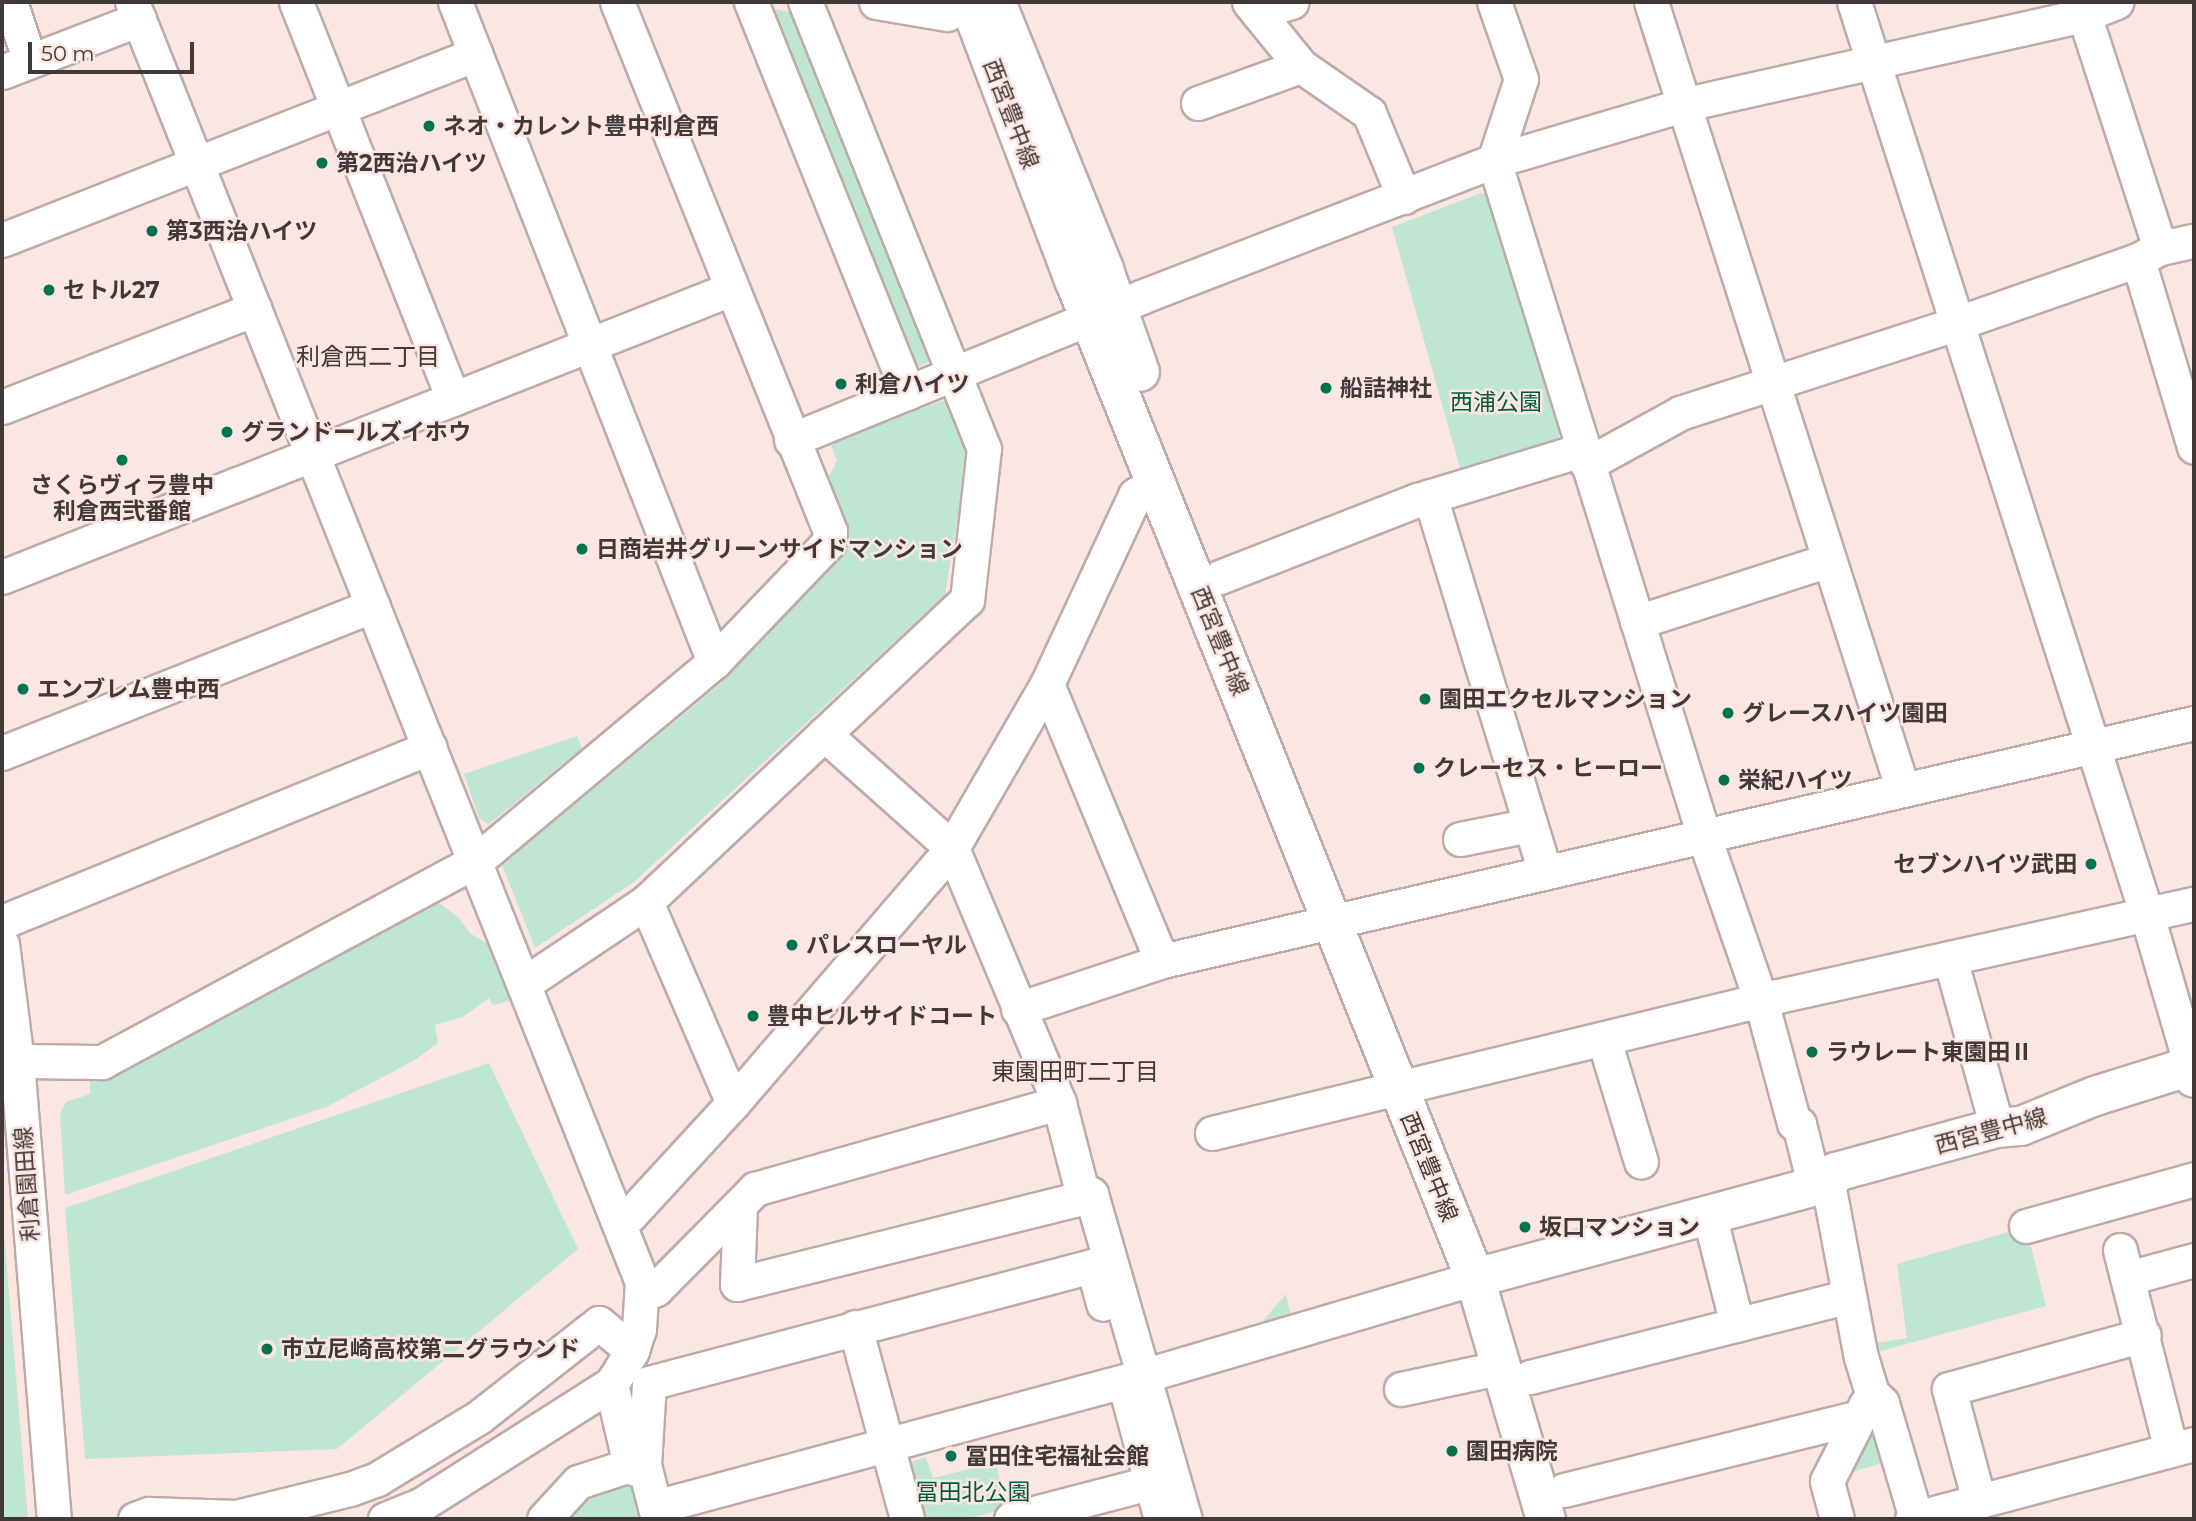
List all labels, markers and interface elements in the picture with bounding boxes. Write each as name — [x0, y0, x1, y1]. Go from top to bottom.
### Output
scale bar — [32, 28, 198, 72]
text: 50 m — [41, 41, 95, 66]
street label: 西宮豊中線 — [978, 55, 1044, 173]
place label: ネオ・カレント豊中利倉西 — [443, 112, 719, 140]
marker: ネオ・カレント豊中利倉西 — [421, 118, 437, 134]
place label: 第2西治ハイツ — [336, 149, 488, 177]
marker: 第2西治ハイツ — [314, 155, 330, 171]
place label: 第3西治ハイツ — [166, 217, 318, 245]
marker: 第3西治ハイツ — [144, 223, 160, 239]
place label: セトル27 — [63, 276, 160, 304]
marker: セトル27 — [41, 282, 57, 298]
district label: 利倉西二丁目 — [296, 343, 440, 371]
place label: 利倉ハイツ — [855, 370, 970, 398]
place label: 船詰神社 — [1340, 374, 1432, 402]
marker: 利倉ハイツ — [833, 376, 849, 392]
marker: 船詰神社 — [1318, 380, 1334, 396]
park label: 西浦公園 — [1450, 388, 1542, 416]
place label: グランドールズイホウ — [241, 418, 471, 446]
marker: グランドールズイホウ — [219, 424, 235, 440]
marker: さくらヴィラ豊中 利倉西弐番館 — [114, 452, 130, 468]
place label: さくらヴィラ豊中 利倉西弐番館 — [30, 471, 214, 525]
place label: 日商岩井グリーンサイドマンション — [596, 535, 964, 563]
marker: 日商岩井グリーンサイドマンション — [574, 541, 590, 557]
street label: 西宮豊中線 — [1186, 583, 1254, 699]
place label: エンブレム豊中西 — [37, 675, 221, 703]
marker: エンブレム豊中西 — [15, 681, 31, 697]
place label: 園田エクセルマンション — [1439, 685, 1692, 713]
marker: 園田エクセルマンション — [1417, 691, 1433, 707]
place label: グレースハイツ園田 — [1742, 699, 1949, 727]
marker: グレースハイツ園田 — [1720, 705, 1736, 721]
place label: クレーセス・ヒーロー — [1433, 754, 1663, 782]
marker: クレーセス・ヒーロー — [1411, 760, 1427, 776]
place label: 栄紀ハイツ — [1738, 766, 1853, 794]
marker: 栄紀ハイツ — [1716, 772, 1732, 788]
place label: セブンハイツ武田 — [1893, 850, 2077, 878]
marker: セブンハイツ武田 — [2083, 856, 2099, 872]
place label: パレスローヤル — [806, 931, 967, 959]
marker: パレスローヤル — [784, 937, 800, 953]
place label: 豊中ヒルサイドコート — [767, 1002, 997, 1030]
marker: 豊中ヒルサイドコート — [745, 1008, 761, 1024]
place label: ラウレート東園田Ⅱ — [1826, 1038, 2033, 1066]
marker: ラウレート東園田Ⅱ — [1804, 1044, 1820, 1060]
district label: 東園田町二丁目 — [991, 1058, 1159, 1086]
street label: 西宮豊中線 — [1932, 1103, 2050, 1159]
street label: 西宮豊中線 — [1395, 1109, 1463, 1225]
street label: 利倉園田線 — [9, 1126, 45, 1242]
place label: 坂口マンション — [1539, 1213, 1700, 1241]
marker: 坂口マンション — [1517, 1219, 1533, 1235]
place label: 市立尼崎高校第二グラウンド — [281, 1335, 580, 1363]
marker: 市立尼崎高校第二グラウンド — [259, 1341, 275, 1357]
place label: 園田病院 — [1466, 1437, 1558, 1465]
place label: 冨田住宅福祉会館 — [965, 1442, 1149, 1470]
marker: 園田病院 — [1444, 1443, 1460, 1459]
marker: 冨田住宅福祉会館 — [943, 1448, 959, 1464]
park label: 冨田北公園 — [916, 1478, 1030, 1506]

